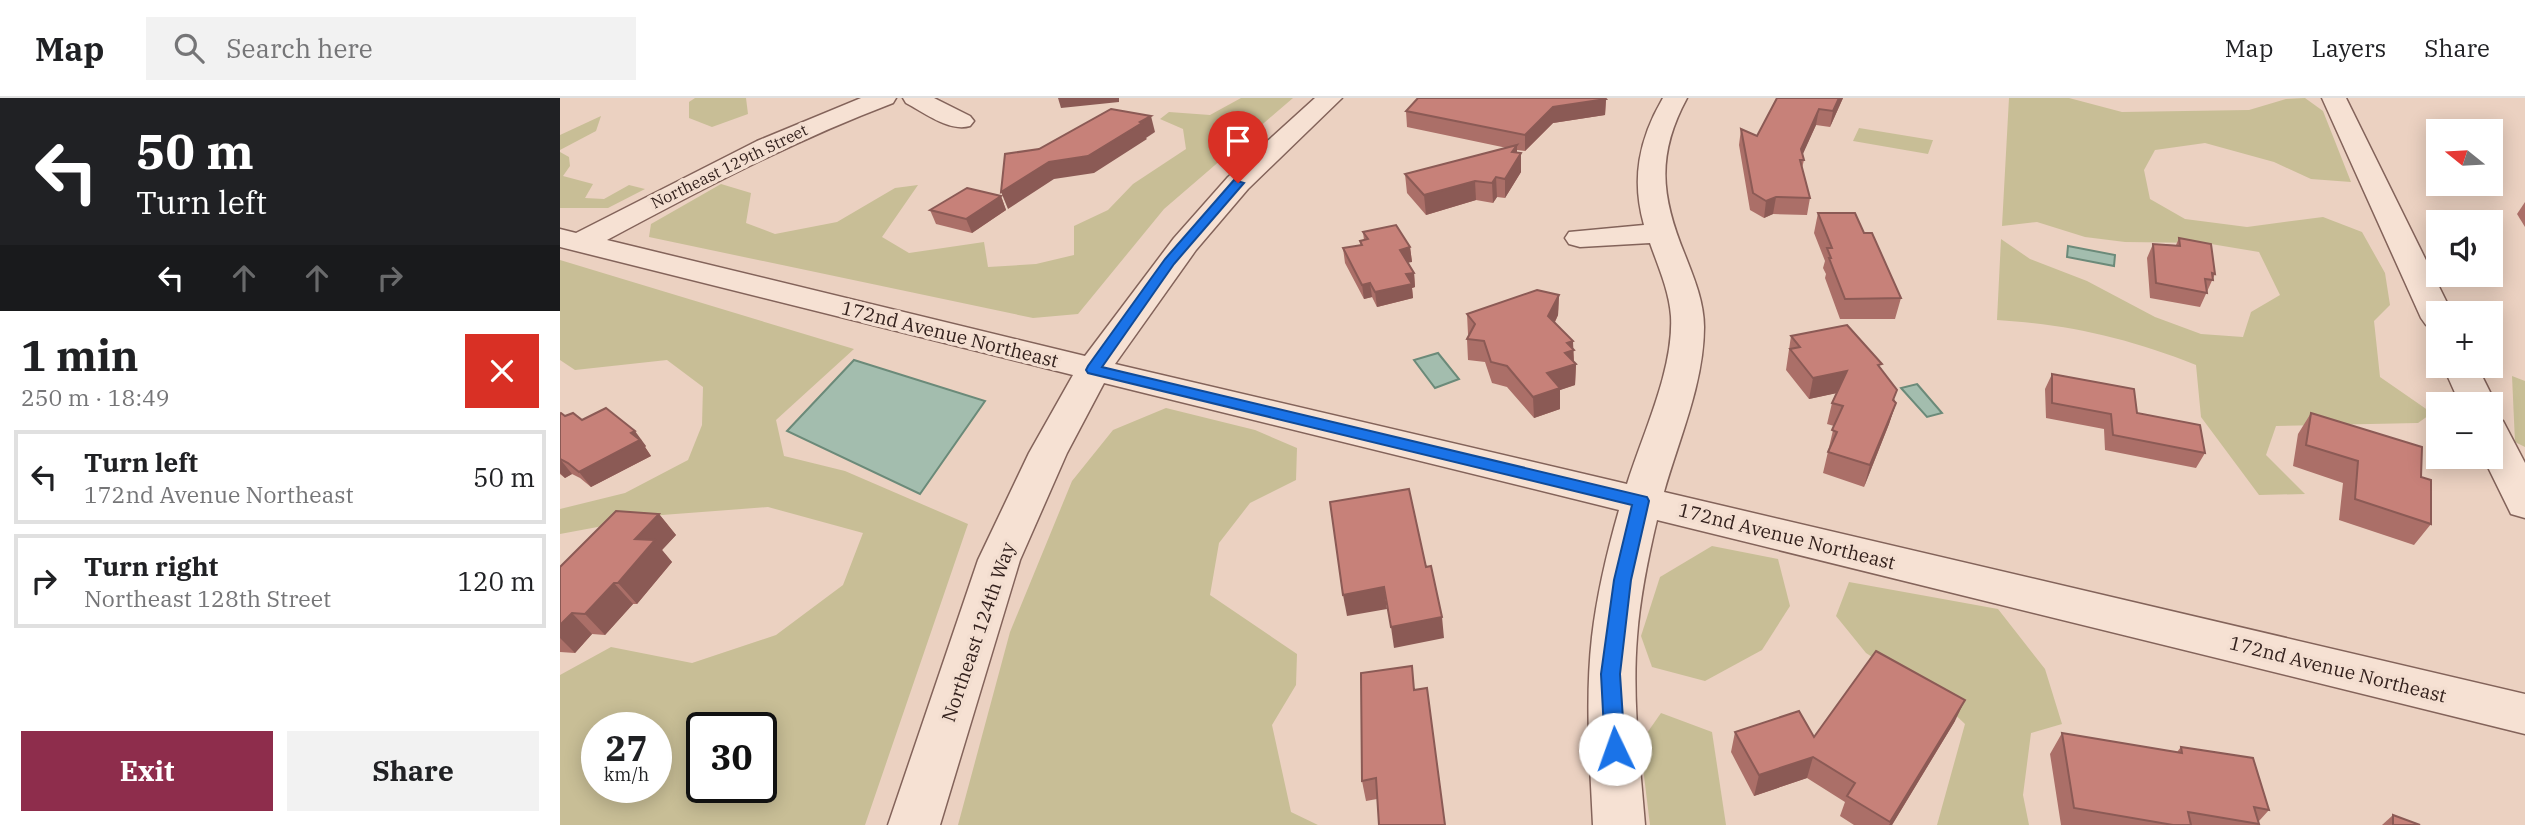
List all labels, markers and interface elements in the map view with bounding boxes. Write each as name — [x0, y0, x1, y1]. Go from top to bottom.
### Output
search box — [146, 17, 636, 80]
text: Map — [35, 27, 104, 70]
icon: search — [170, 29, 208, 67]
text: Search here — [226, 31, 373, 65]
text: Map — [2225, 32, 2273, 64]
text: Layers — [2311, 32, 2386, 64]
text: Share — [2424, 32, 2490, 64]
pin — [1208, 111, 1268, 183]
text: 50 m — [136, 119, 254, 182]
street label: Northeast 129th Street — [647, 119, 811, 213]
north arrow — [2426, 119, 2502, 196]
map controls — [2426, 119, 2503, 469]
icon: arrive — [1219, 122, 1257, 160]
icon: left — [21, 126, 112, 217]
text: Turn left — [136, 181, 267, 223]
button: sound — [2426, 210, 2503, 287]
icon: left — [152, 259, 190, 297]
icon: ahead — [225, 259, 263, 297]
icon: ahead — [298, 259, 336, 297]
icon: right — [371, 259, 409, 297]
street label: 172nd Avenue Northeast — [839, 295, 1061, 373]
button: + — [2426, 301, 2503, 378]
text: 1 min — [21, 328, 139, 383]
button: close — [465, 334, 539, 408]
text: 250 m · 18:49 — [21, 382, 170, 412]
button: − — [2426, 392, 2503, 469]
text: Turn left — [84, 445, 198, 479]
icon: left — [25, 458, 63, 496]
text: 50 m — [473, 460, 535, 494]
text: 172nd Avenue Northeast — [84, 479, 354, 509]
street label: 172nd Avenue Northeast — [1676, 497, 1898, 575]
street label: Northeast 124th Way — [936, 538, 1020, 725]
text: Turn right — [84, 549, 218, 583]
icon: right — [25, 562, 63, 600]
text: 120 m — [457, 564, 535, 598]
text: Northeast 128th Street — [84, 583, 331, 613]
street label: 172nd Avenue Northeast — [2227, 630, 2449, 708]
speed limit sign: 30 — [686, 712, 777, 803]
position arrow — [1578, 712, 1652, 786]
text: 27 — [605, 725, 648, 771]
button: Exit — [21, 731, 273, 811]
button: Share — [287, 731, 539, 811]
text: km/h — [604, 763, 649, 786]

